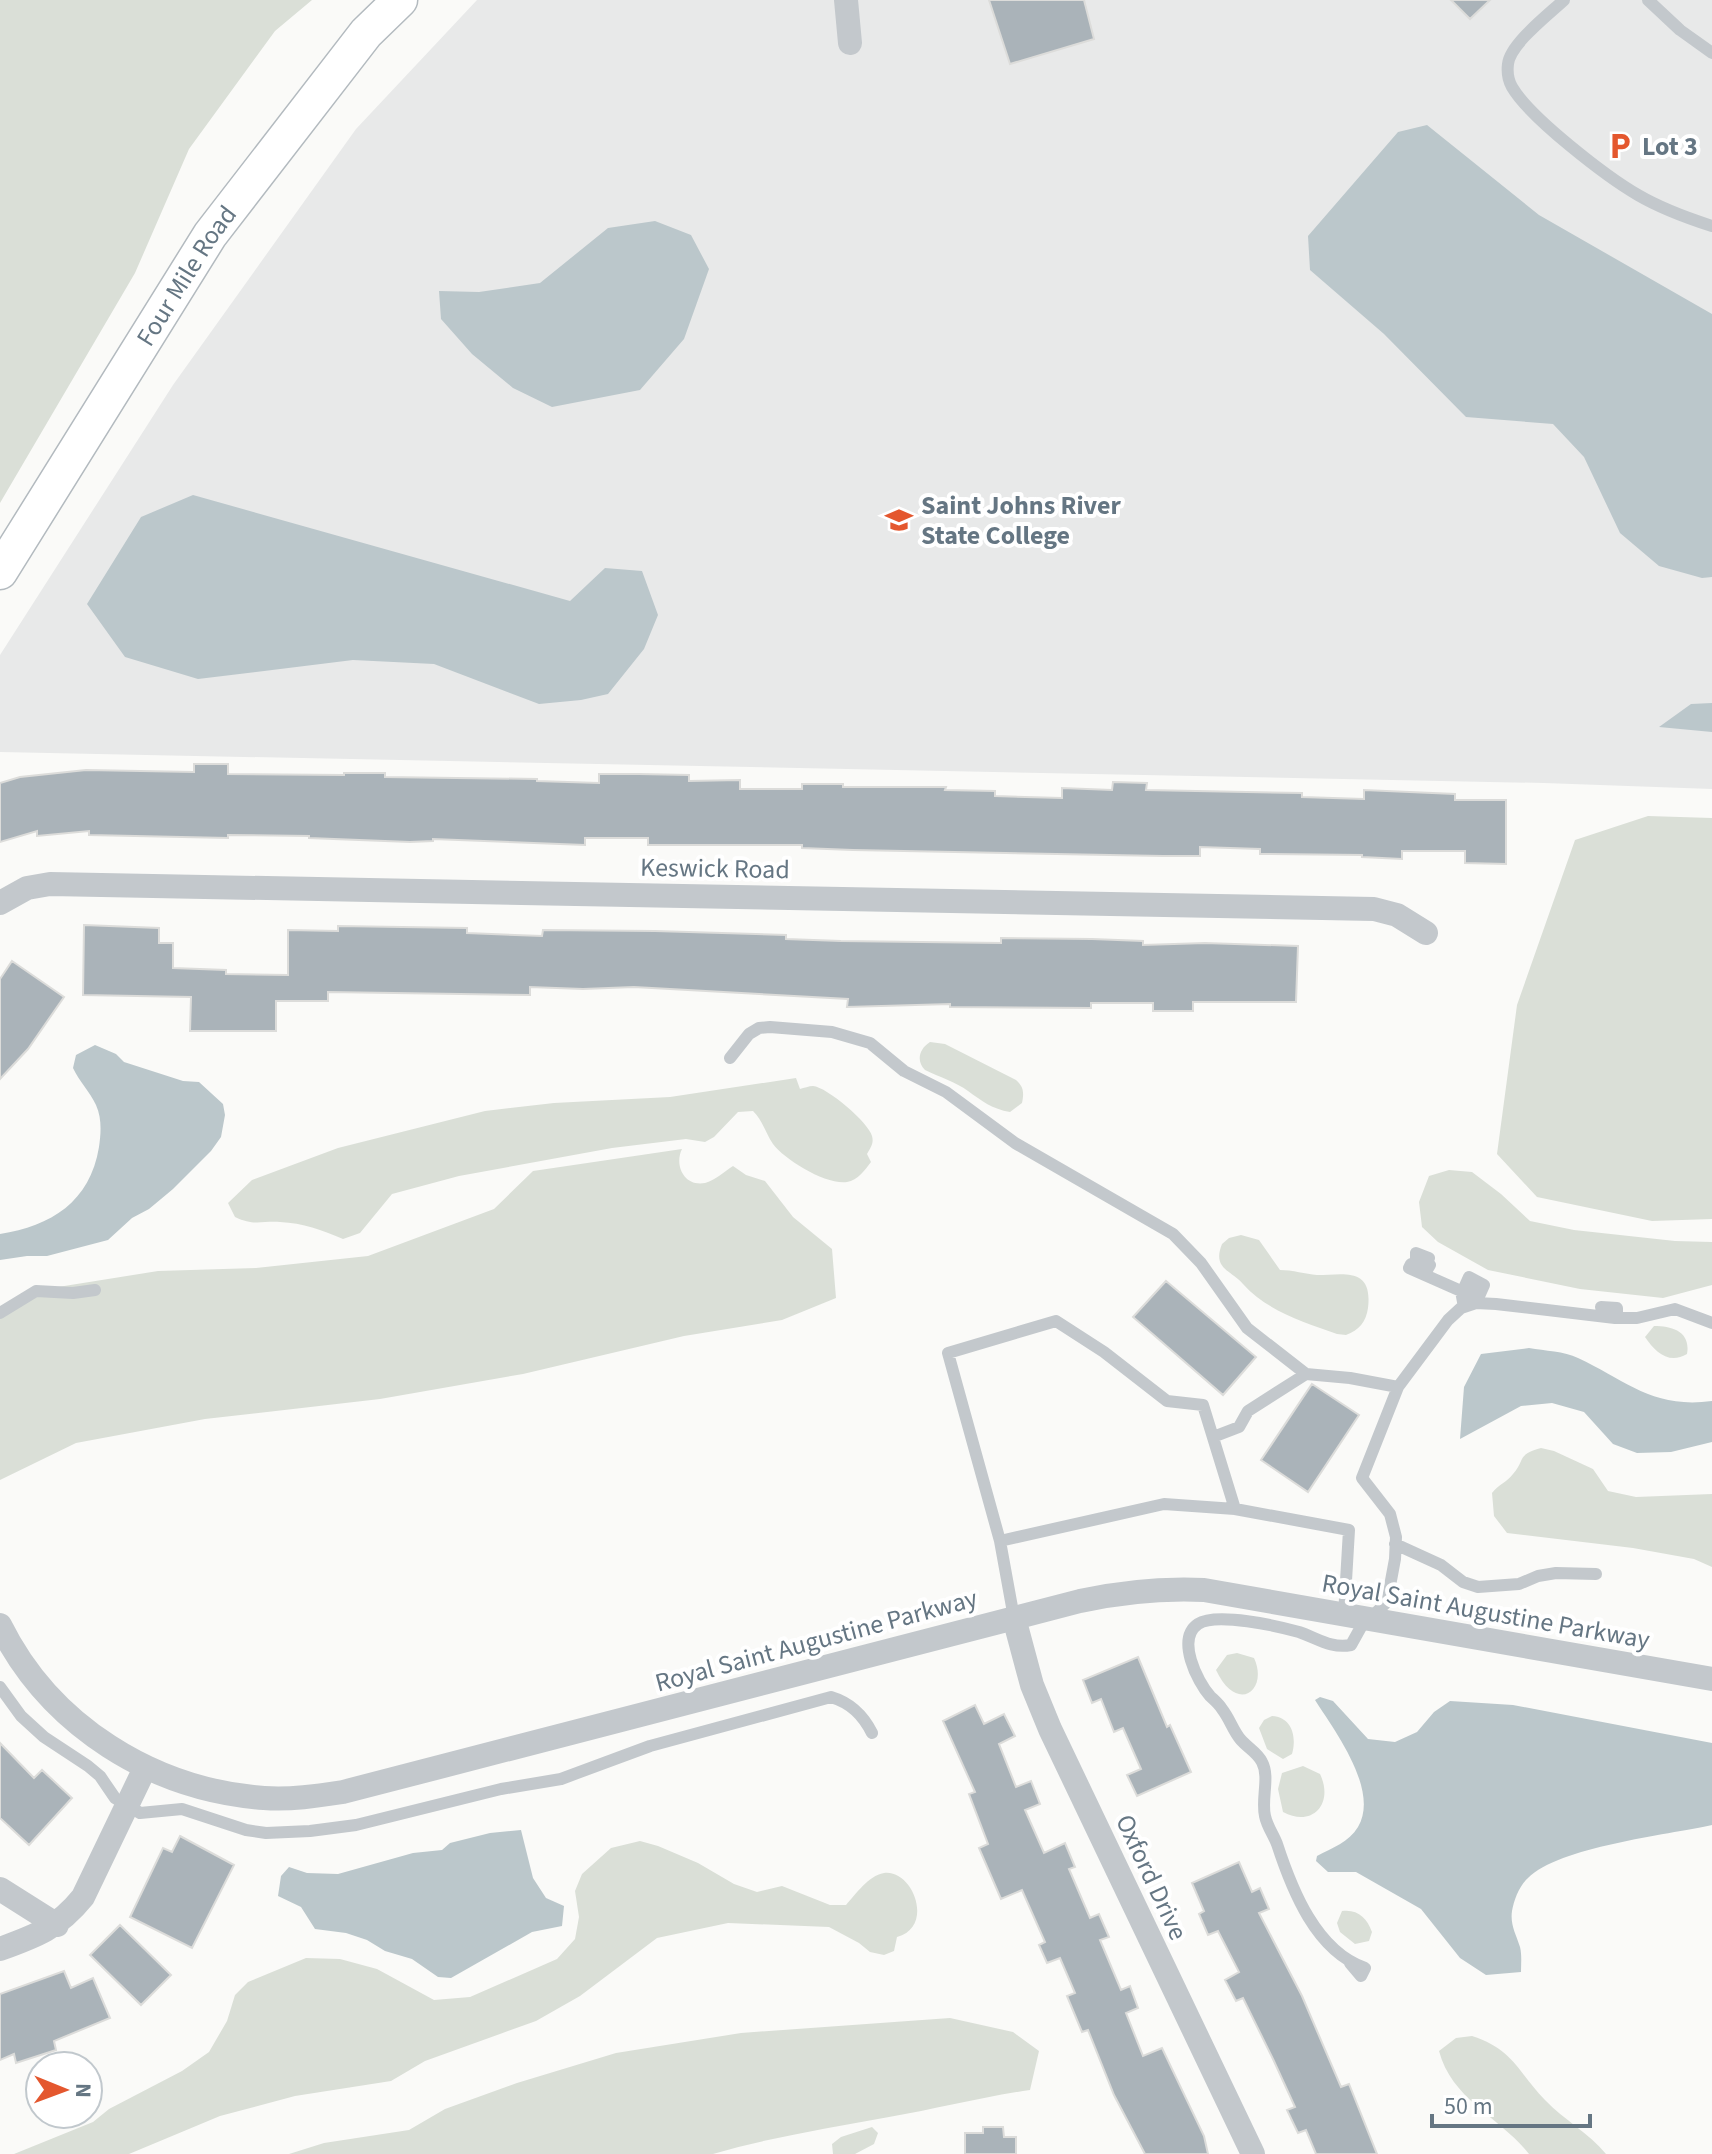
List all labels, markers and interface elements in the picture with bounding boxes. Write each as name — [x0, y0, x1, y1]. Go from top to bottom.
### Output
place label: Lot 3 — [1642, 128, 1698, 165]
parking icon: Lot 3 — [1605, 131, 1635, 161]
street label: Four Mile Road — [127, 198, 245, 353]
place label: Saint Johns River State College — [921, 487, 1121, 554]
school or university icon: Saint Johns River State College — [884, 505, 914, 535]
street label: Keswick Road — [640, 849, 790, 888]
street label: Royal Saint Augustine Parkway — [1319, 1564, 1653, 1659]
street label: Royal Saint Augustine Parkway — [651, 1580, 981, 1701]
street label: Oxford Drive — [1106, 1808, 1197, 1946]
north arrow — [24, 2050, 104, 2130]
scale bar — [1432, 2078, 1590, 2128]
text: N — [67, 2083, 99, 2098]
text: 50 m — [1444, 2089, 1493, 2124]

